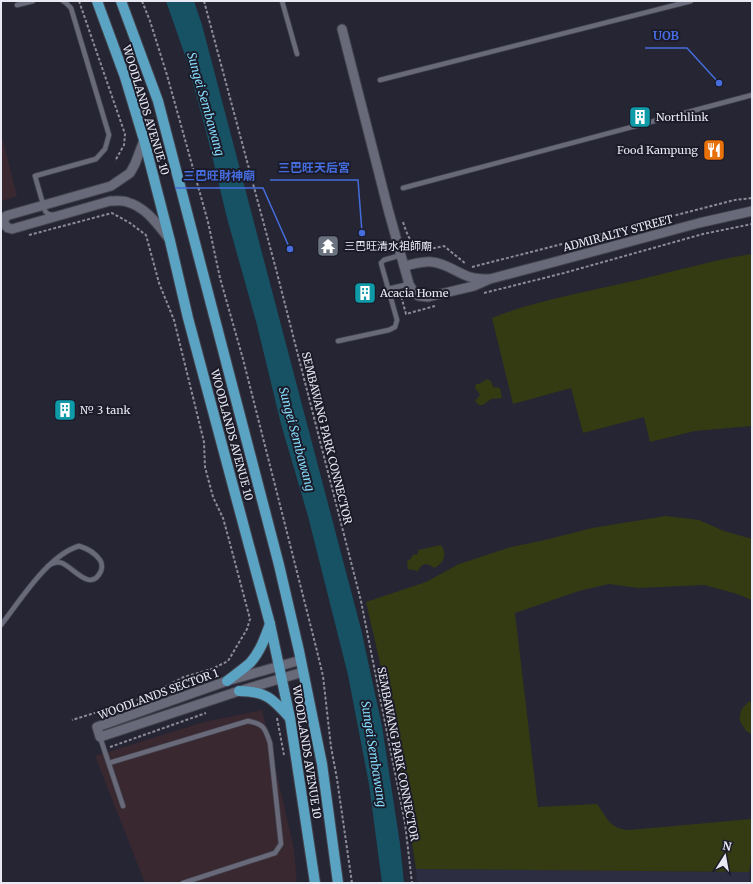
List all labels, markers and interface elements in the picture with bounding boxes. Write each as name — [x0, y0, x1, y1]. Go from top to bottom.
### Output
callout: UOB — [645, 24, 687, 48]
text: UOB — [653, 28, 680, 43]
street label: WOODLANDS AVENUE 10 — [119, 42, 172, 177]
water label: Sungei Sembawang — [184, 50, 228, 158]
building icon: Northlink — [627, 104, 653, 130]
place label: Northlink — [656, 110, 708, 124]
restaurant icon: Food Kampung — [701, 137, 727, 163]
place label: Food Kampung — [617, 143, 698, 157]
callout: 三巴旺天后宮 — [270, 156, 358, 180]
text: 三巴旺天后宮 — [278, 160, 350, 175]
callout: 三巴旺財神廟 — [175, 164, 263, 188]
text: 三巴旺財神廟 — [183, 168, 255, 183]
street label: ADMIRALTY STREET — [560, 211, 675, 255]
temple icon: 三巴旺清水祖師廟 — [315, 233, 341, 259]
place label: 三巴旺清水祖師廟 — [344, 239, 432, 253]
building icon: Acacia Home — [352, 280, 378, 306]
place label: Acacia Home — [379, 286, 449, 300]
street label: SEMBAWANG PARK CONNECTOR — [299, 350, 355, 526]
street label: WOODLANDS AVENUE 10 — [208, 367, 256, 502]
water label: Sungei Sembawang — [276, 385, 318, 493]
building icon: № 3 tank — [52, 397, 78, 423]
place label: № 3 tank — [80, 403, 131, 417]
street label: WOODLANDS SECTOR 1 — [95, 666, 220, 723]
street label: SEMBAWANG PARK CONNECTOR — [374, 666, 422, 843]
street label: WOODLANDS AVENUE 10 — [289, 683, 324, 820]
water label: Sungei Sembawang — [358, 700, 390, 808]
north arrow — [705, 836, 745, 876]
text: N — [721, 838, 733, 854]

